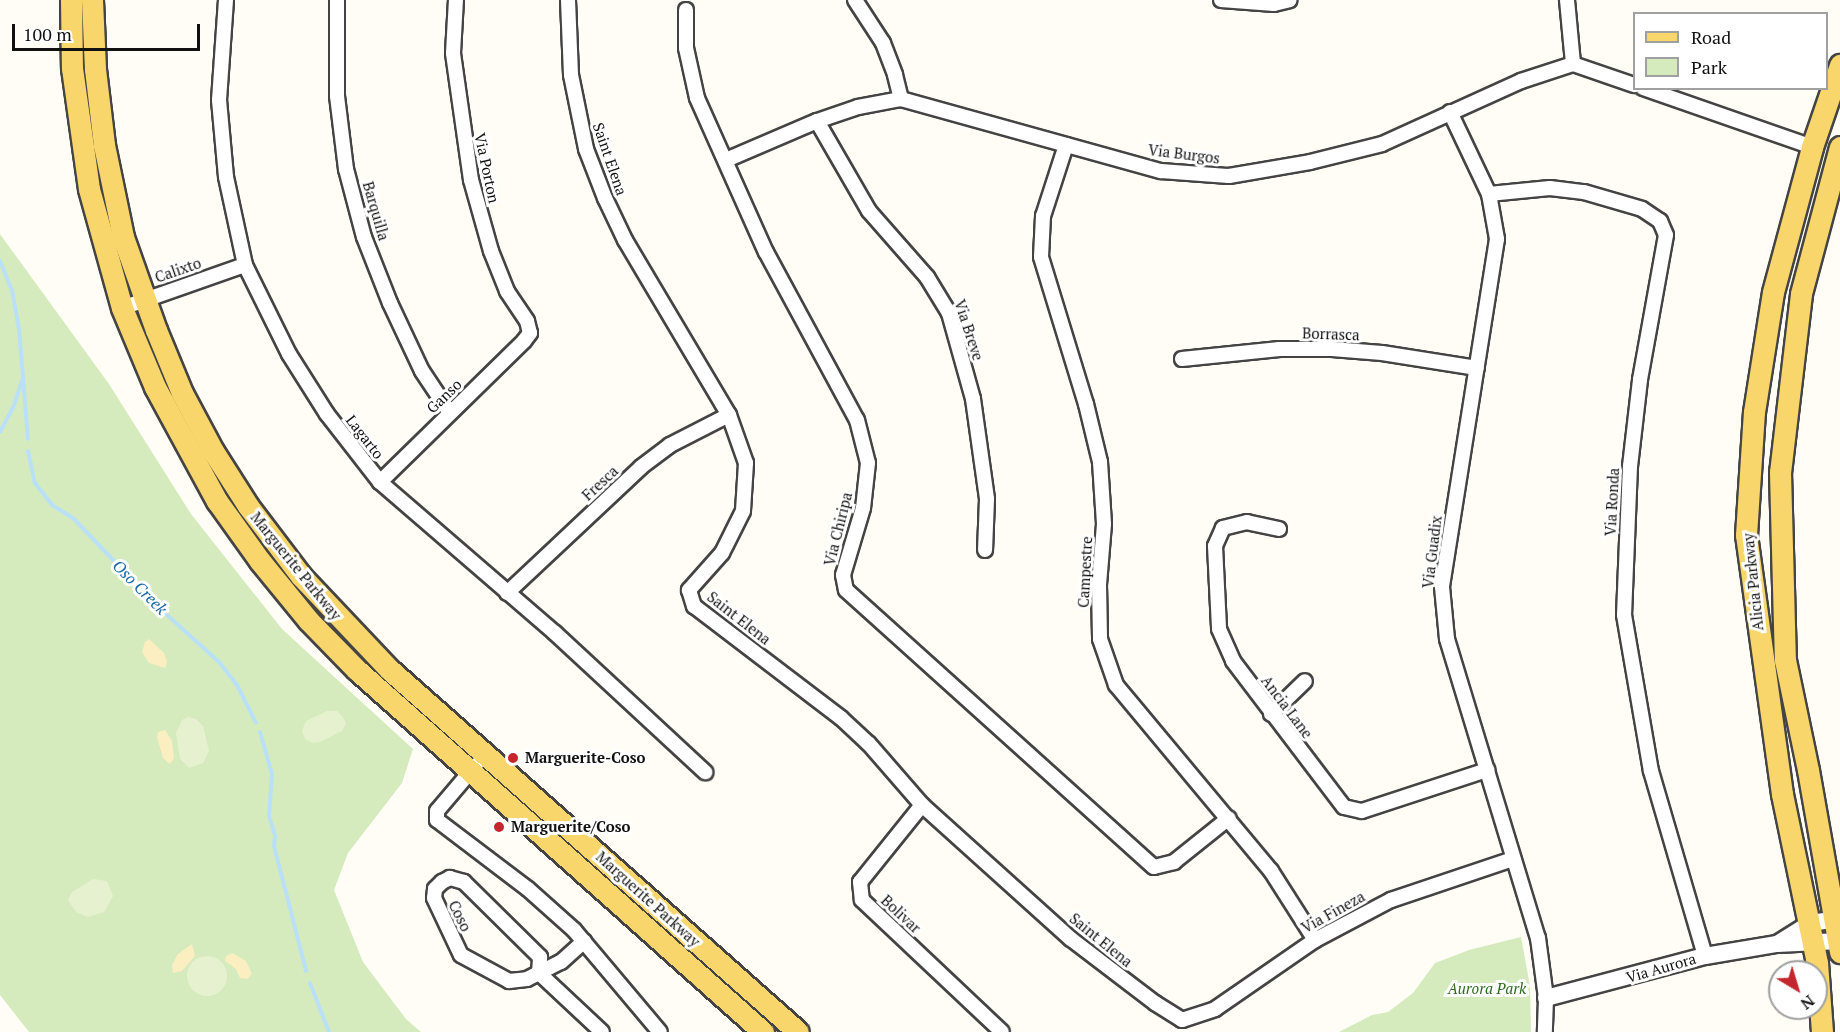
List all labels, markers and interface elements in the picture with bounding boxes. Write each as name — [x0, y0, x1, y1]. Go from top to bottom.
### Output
scale bar — [15, 12, 202, 50]
legend — [1633, 12, 1828, 90]
text: 100 m — [23, 22, 72, 46]
text: Road — [1691, 25, 1731, 49]
text: Park — [1691, 55, 1727, 79]
street label: Saint Elena — [589, 120, 631, 198]
street label: Via Porton — [471, 131, 503, 205]
street label: Via Burgos — [1147, 141, 1221, 167]
street label: Barquilla — [359, 179, 393, 243]
street label: Calixto — [152, 254, 204, 286]
street label: Via Breve — [951, 297, 987, 363]
street label: Borrasca — [1302, 324, 1360, 344]
street label: Ganso — [423, 375, 465, 417]
street label: Lagarto — [342, 411, 388, 463]
street label: Fresca — [578, 462, 622, 504]
street label: Via Ronda — [1601, 467, 1623, 537]
street label: Via Chiripa — [820, 490, 856, 568]
street label: Marguerite Parkway — [247, 508, 345, 624]
street label: Via Guadix — [1419, 515, 1445, 589]
street label: Alicia Parkway — [1739, 532, 1767, 632]
street label: Campestre — [1074, 536, 1096, 608]
water label: Oso Creek — [109, 556, 171, 618]
street label: Saint Elena — [704, 588, 774, 648]
street label: Ancia Lane — [1258, 672, 1316, 742]
place label: Marguerite-Coso — [525, 749, 645, 767]
marker: Marguerite-Coso — [506, 751, 520, 765]
place label: Marguerite/Coso — [511, 818, 630, 836]
marker: Marguerite/Coso — [492, 820, 506, 834]
street label: Marguerite Parkway — [592, 848, 704, 950]
street label: Via Fineza — [1298, 887, 1368, 937]
street label: Bolivar — [877, 891, 925, 937]
street label: Coso — [445, 898, 475, 934]
street label: Saint Elena — [1066, 909, 1136, 971]
street label: Via Aurora — [1624, 949, 1698, 987]
north arrow — [1768, 960, 1828, 1020]
park label: Aurora Park — [1448, 980, 1526, 998]
text: N — [1796, 990, 1819, 1015]

